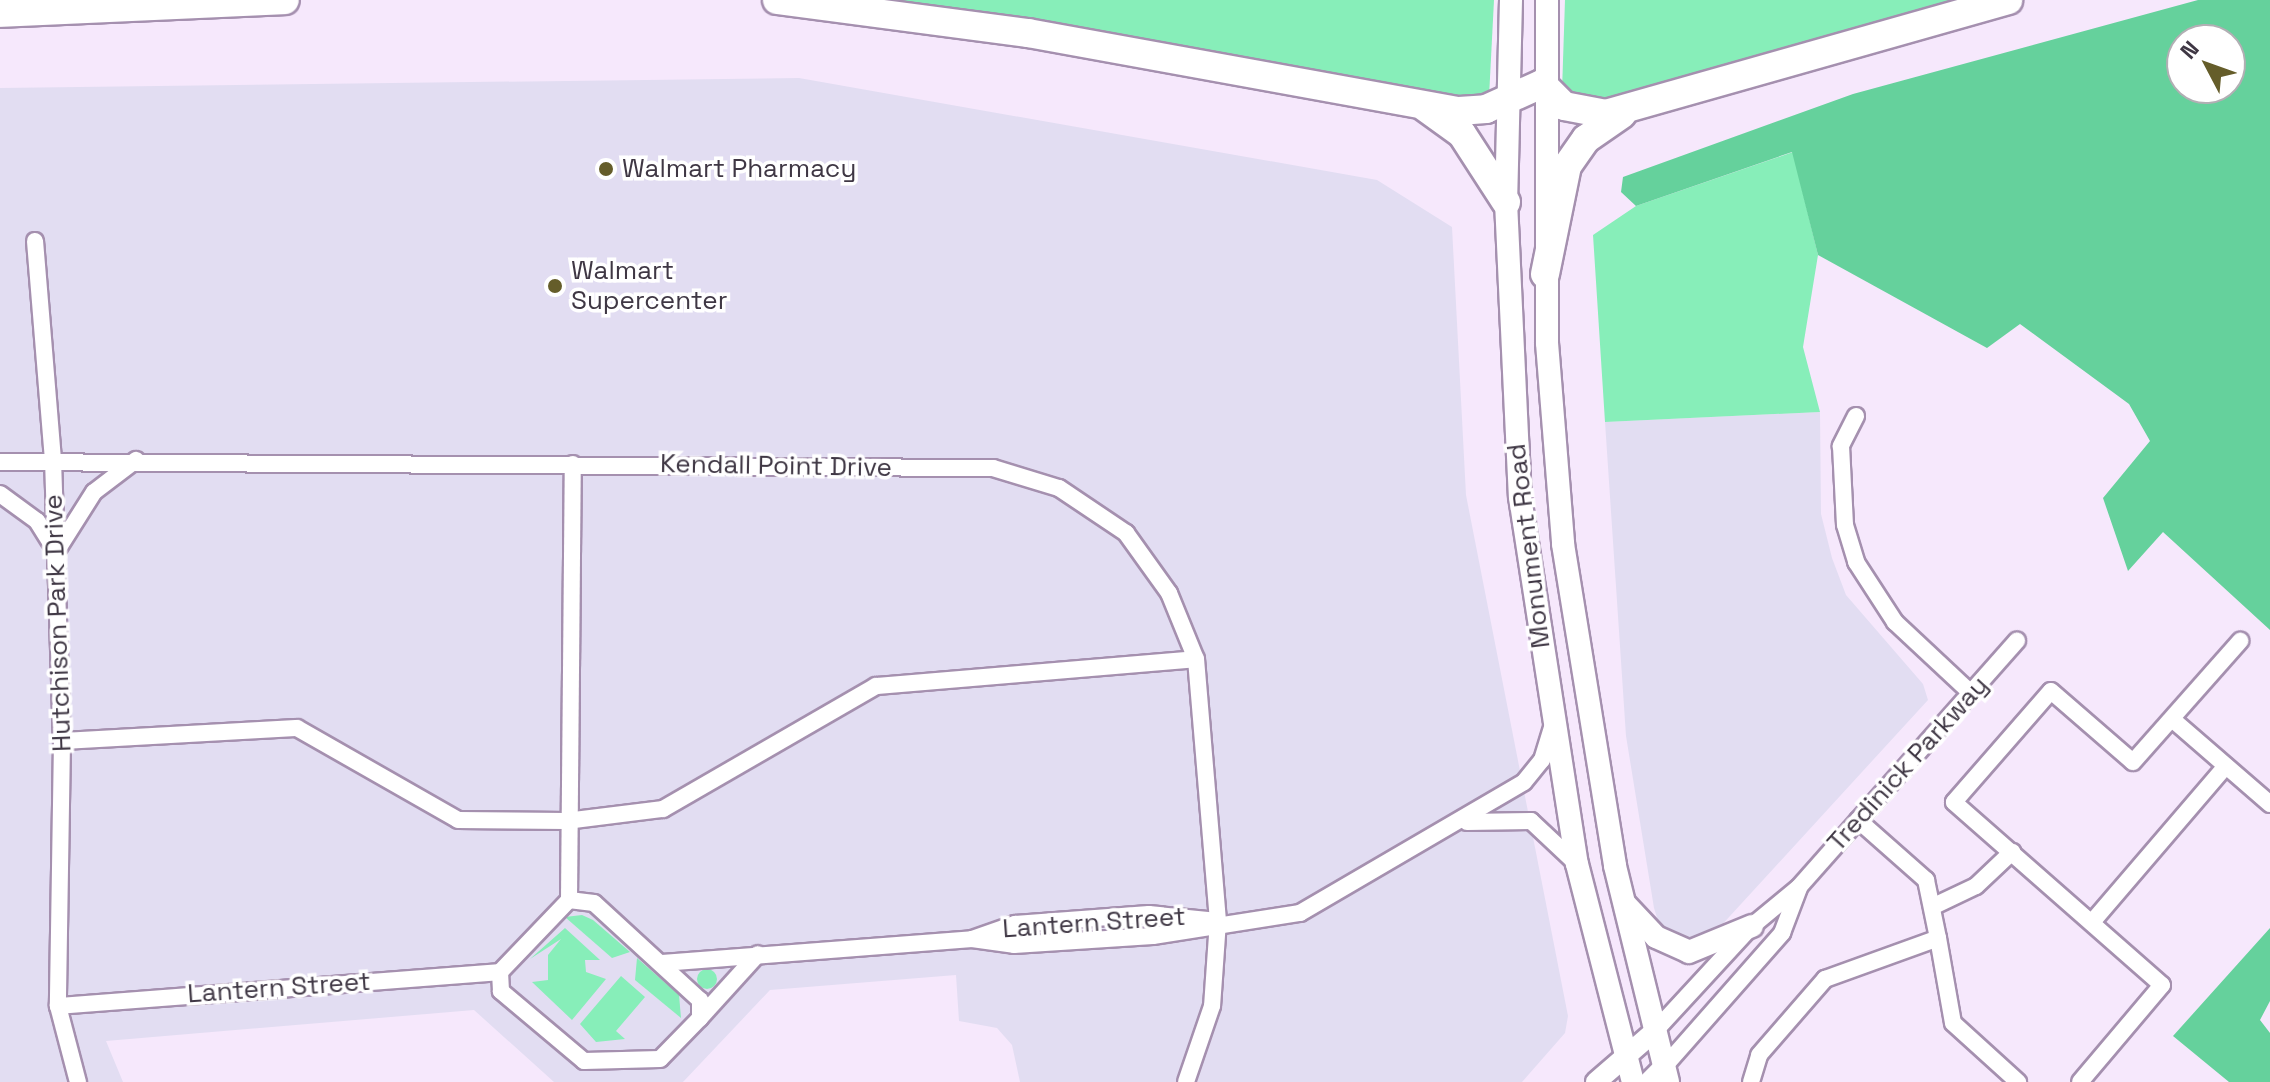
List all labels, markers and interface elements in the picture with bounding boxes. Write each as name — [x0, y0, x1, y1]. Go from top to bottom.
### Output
north arrow — [2166, 24, 2246, 104]
text: N — [2174, 35, 2205, 64]
place label: Walmart Pharmacy — [622, 153, 856, 185]
marker: Walmart Pharmacy — [597, 160, 615, 178]
place label: Walmart Supercenter — [571, 255, 728, 316]
marker: Walmart Supercenter — [546, 277, 564, 295]
street label: Monument Road — [1501, 442, 1557, 650]
street label: Kendall Point Drive — [660, 448, 892, 484]
street label: Hutchison Park Drive — [38, 494, 78, 752]
street label: Tredinick Parkway — [1821, 670, 1995, 858]
street label: Lantern Street — [1001, 901, 1187, 945]
street label: Lantern Street — [186, 966, 372, 1010]

